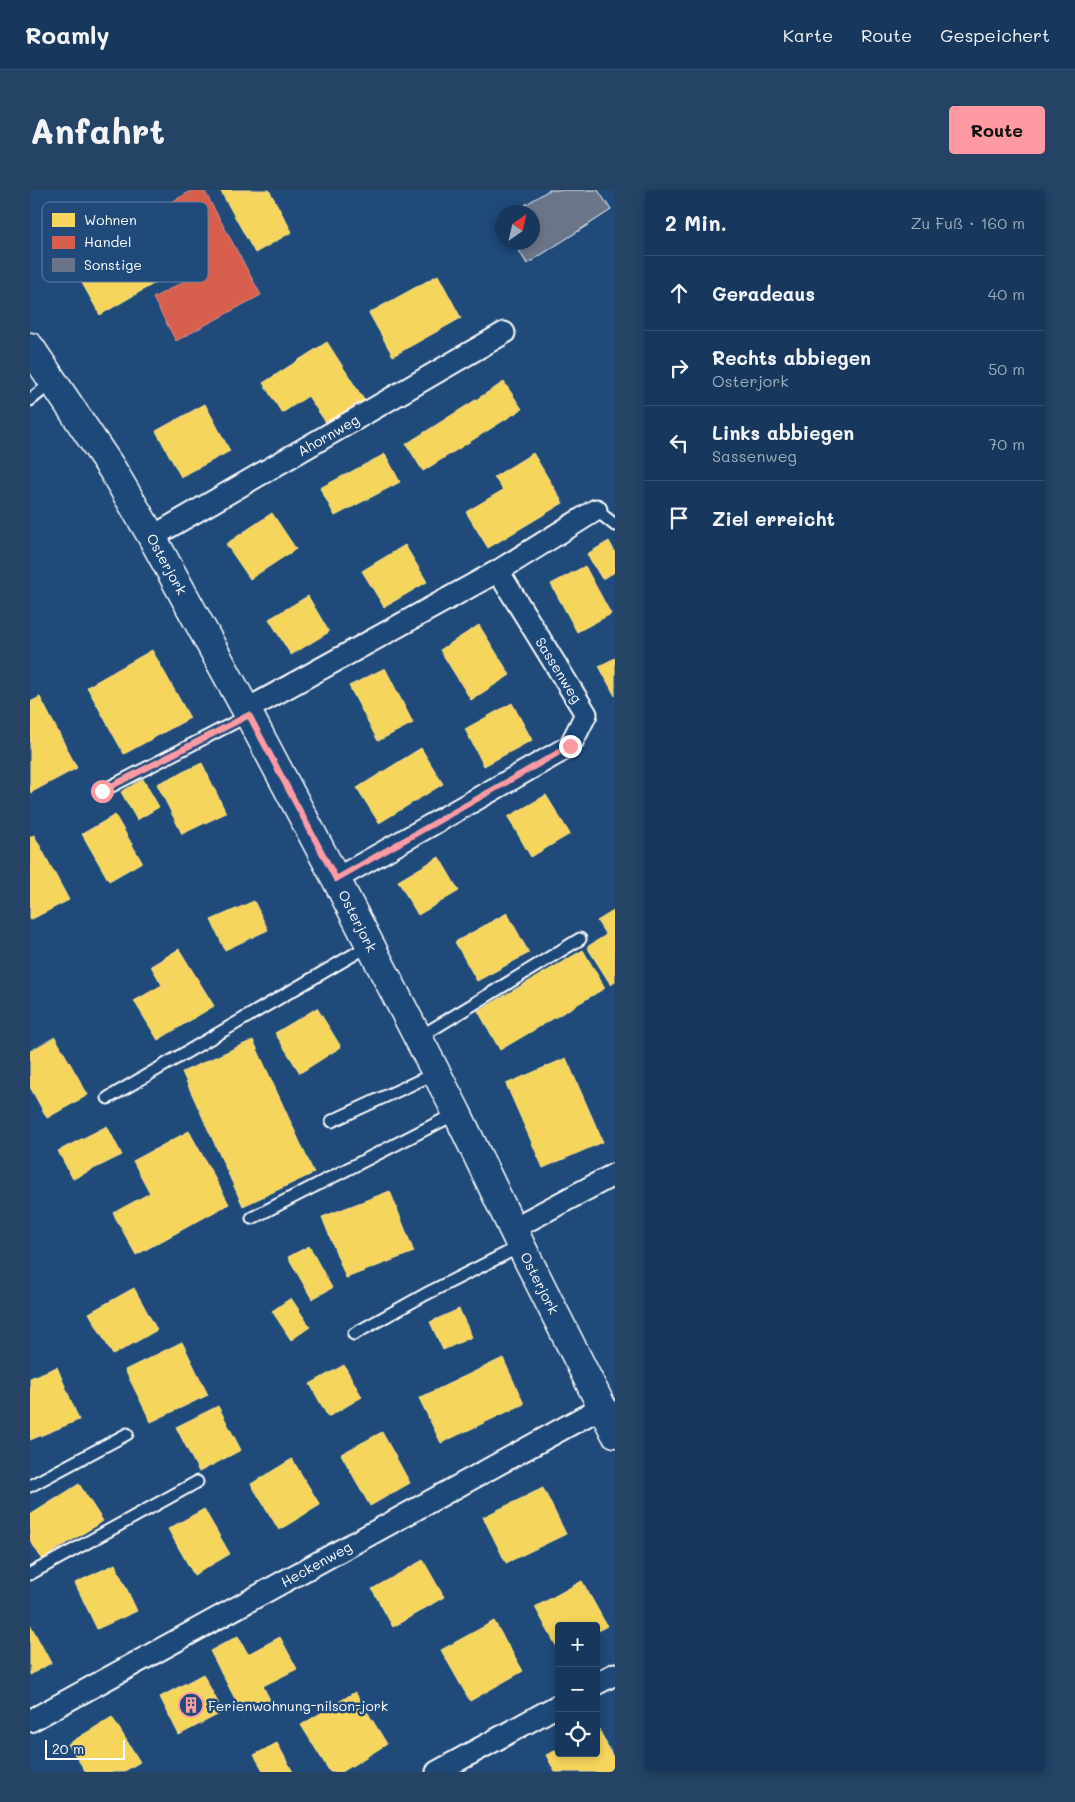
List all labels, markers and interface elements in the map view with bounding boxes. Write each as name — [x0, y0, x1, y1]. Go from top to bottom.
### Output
text: Roamly — [25, 19, 109, 50]
text: Karte — [783, 23, 833, 47]
text: Route — [861, 23, 912, 47]
text: Gespeichert — [940, 23, 1050, 47]
button: Route — [949, 106, 1045, 154]
text: Anfahrt — [30, 107, 165, 153]
legend — [42, 202, 208, 282]
north arrow — [495, 205, 540, 250]
text: 2 Min. — [665, 209, 727, 236]
text: Wohnen — [84, 210, 137, 229]
text: Zu Fuß · 160 m — [911, 212, 1025, 233]
text: Handel — [84, 232, 132, 251]
text: Sonstige — [84, 255, 142, 274]
icon: ahead — [665, 279, 693, 307]
text: Geradeaus — [712, 281, 815, 306]
text: 40 m — [988, 283, 1025, 304]
text: Rechts abbiegen — [712, 345, 871, 370]
icon: right — [665, 354, 693, 382]
text: 50 m — [988, 358, 1025, 379]
text: Osterjork — [712, 370, 789, 391]
street label: Ahornweg — [294, 410, 362, 460]
text: Links abbiegen — [712, 420, 854, 445]
icon: left — [665, 429, 693, 457]
text: 70 m — [988, 433, 1025, 454]
text: Sassenweg — [712, 445, 797, 466]
icon: arrive — [665, 504, 693, 532]
text: Ziel erreicht — [712, 506, 835, 531]
street label: Osterjork — [142, 530, 192, 598]
street label: Sassenweg — [531, 633, 587, 707]
route end — [559, 735, 582, 758]
route start — [91, 780, 114, 803]
street label: Osterjork — [334, 887, 382, 955]
street label: Osterjork — [516, 1249, 564, 1317]
street label: Heckenweg — [277, 1537, 355, 1591]
map controls — [555, 1622, 600, 1757]
button: + — [555, 1622, 600, 1667]
button: − — [555, 1667, 600, 1712]
building icon: Ferienwohnung-nilson-jork — [178, 1692, 204, 1718]
place label: Ferienwohnung-nilson-jork — [208, 1696, 388, 1715]
button: locate — [555, 1712, 600, 1757]
scale bar — [45, 1737, 125, 1760]
text: 20 m — [52, 1739, 84, 1758]

